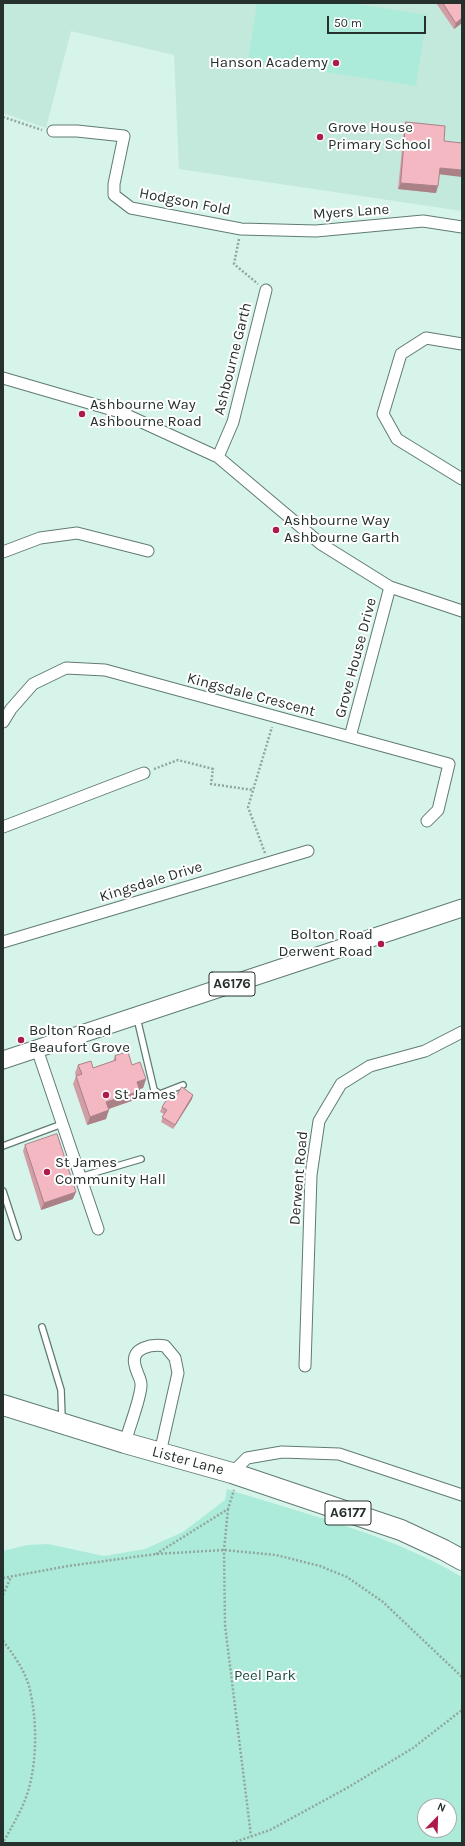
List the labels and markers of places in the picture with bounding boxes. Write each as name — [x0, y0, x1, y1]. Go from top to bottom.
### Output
place label: Hanson Academy — [210, 54, 328, 72]
marker: Hanson Academy — [331, 58, 341, 68]
place label: Grove House Primary School — [328, 119, 431, 154]
marker: Grove House Primary School — [315, 132, 325, 142]
place label: Ashbourne Way Ashbourne Road — [90, 396, 202, 431]
marker: Ashbourne Way Ashbourne Road — [77, 409, 87, 419]
place label: Ashbourne Way Ashbourne Garth — [284, 512, 399, 547]
marker: Ashbourne Way Ashbourne Garth — [271, 525, 281, 535]
place label: Bolton Road Derwent Road — [279, 926, 373, 961]
marker: Bolton Road Derwent Road — [376, 939, 386, 949]
place label: Bolton Road Beaufort Grove — [29, 1022, 130, 1057]
marker: Bolton Road Beaufort Grove — [16, 1035, 26, 1045]
place label: St James — [114, 1086, 176, 1104]
marker: St James — [101, 1090, 111, 1100]
place label: St James Community Hall — [55, 1154, 166, 1189]
marker: St James Community Hall — [42, 1167, 52, 1177]

